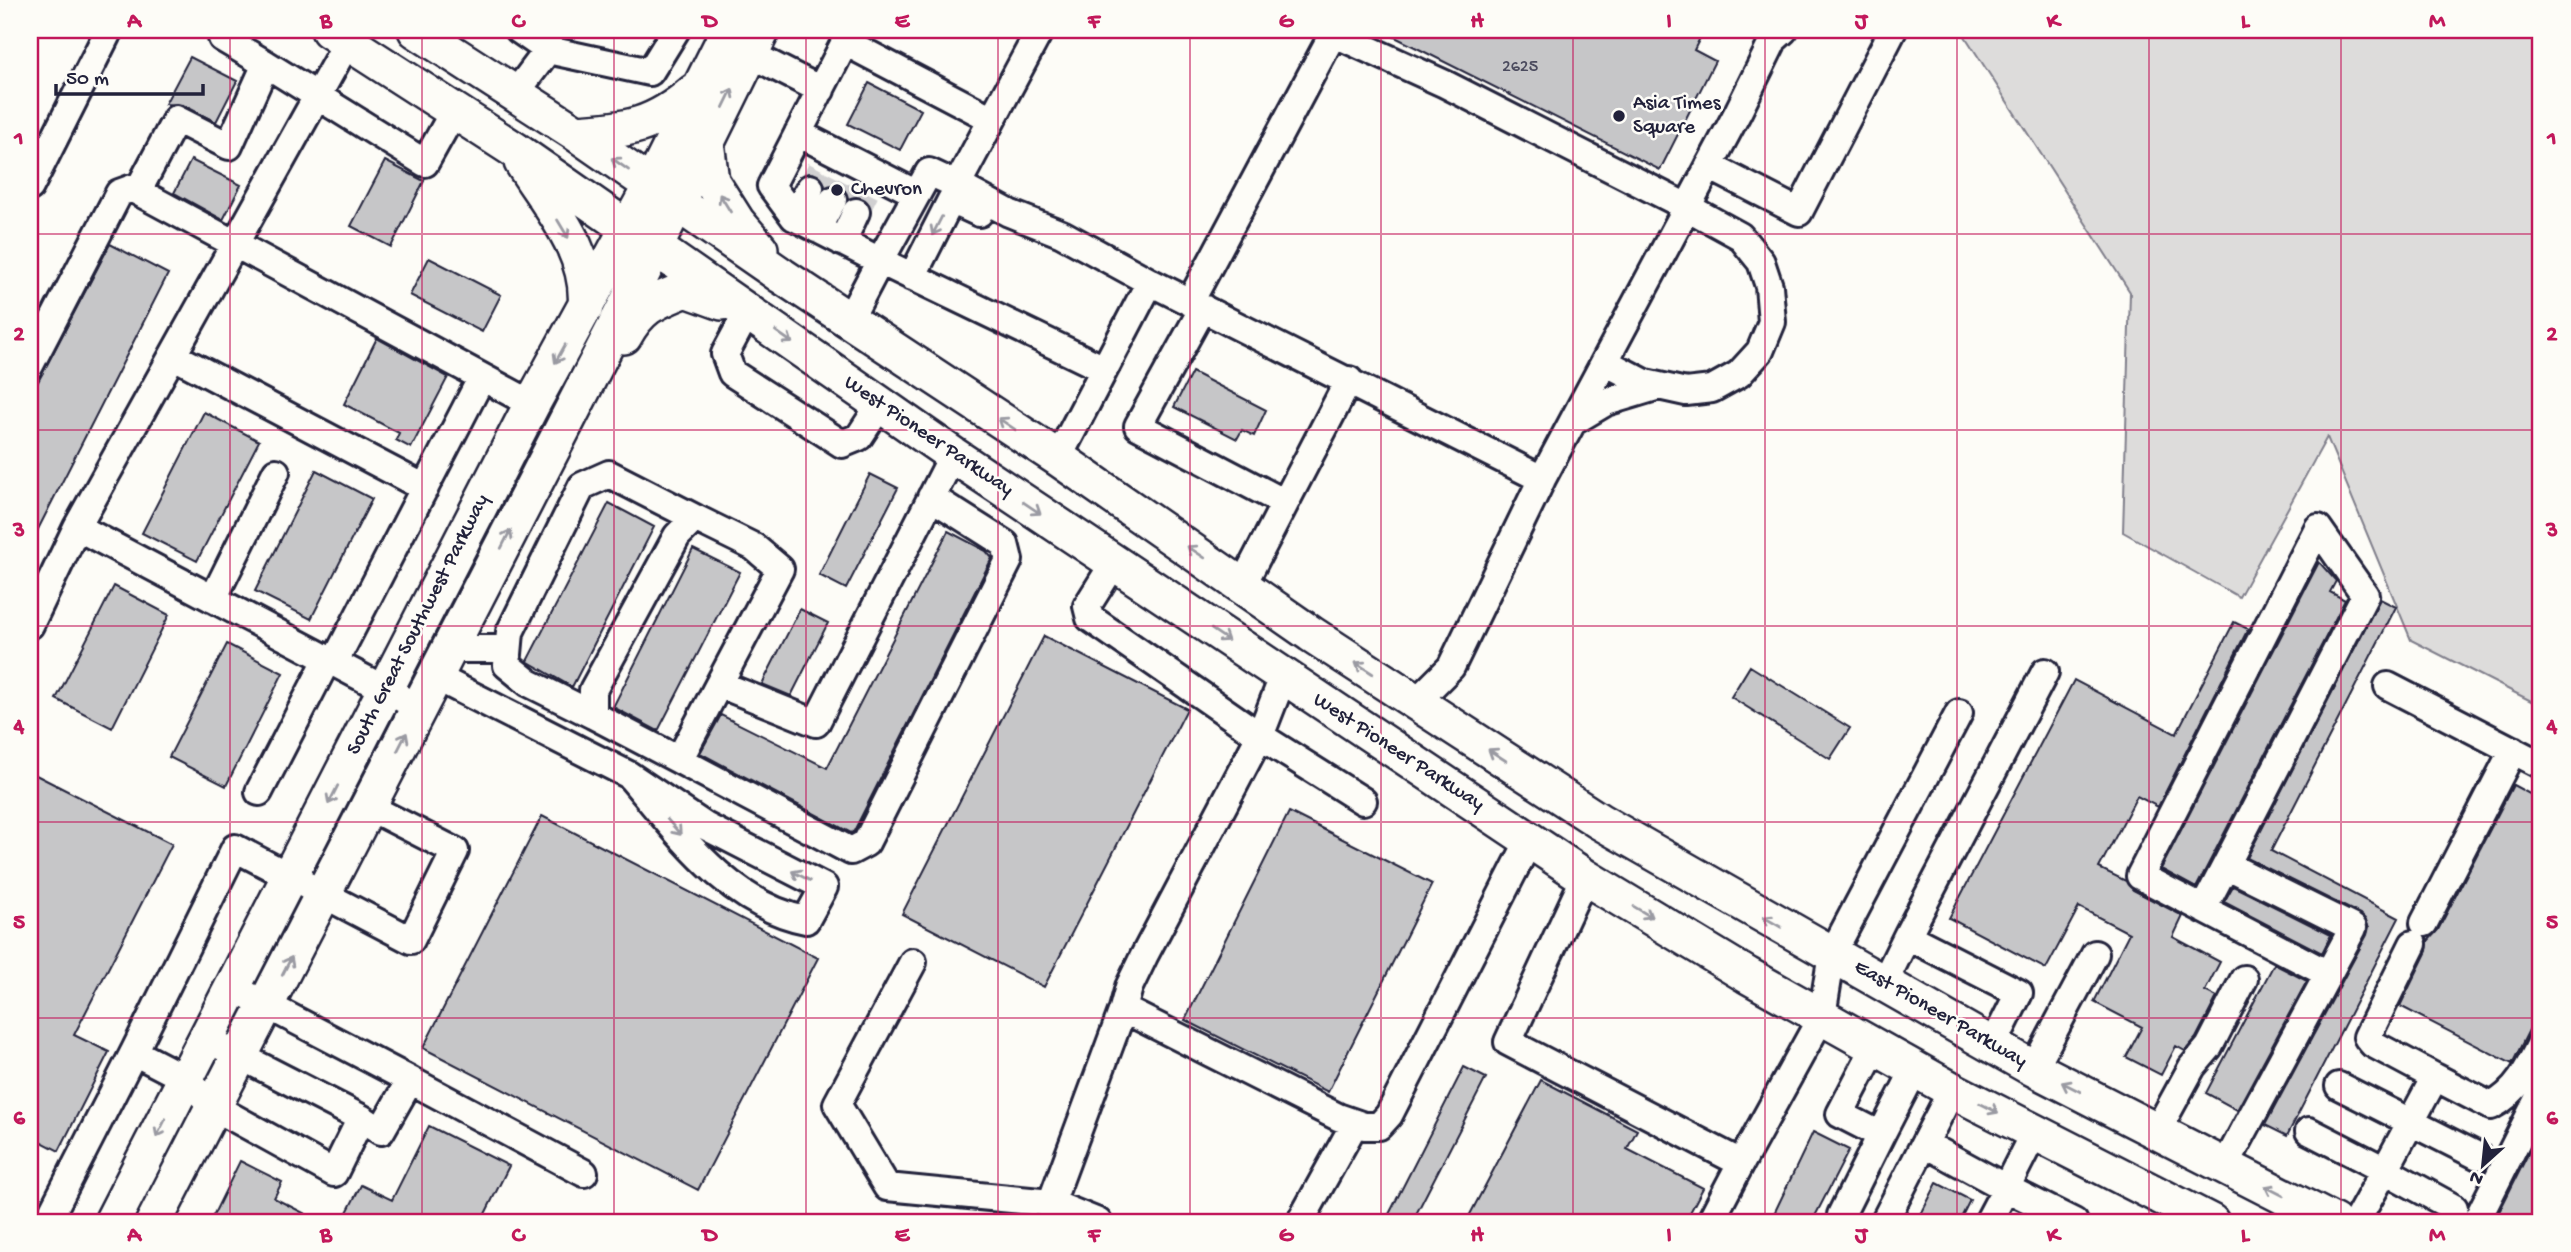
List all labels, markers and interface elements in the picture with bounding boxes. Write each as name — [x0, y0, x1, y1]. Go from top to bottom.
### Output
text: A — [126, 9, 142, 36]
text: B — [319, 9, 333, 36]
text: C — [512, 9, 527, 36]
text: D — [701, 9, 719, 36]
text: E — [895, 9, 911, 36]
text: F — [1087, 9, 1102, 36]
text: G — [1279, 9, 1295, 36]
text: H — [1470, 9, 1484, 36]
text: I — [1666, 9, 1672, 36]
text: J — [1854, 9, 1869, 36]
text: K — [2046, 9, 2063, 36]
text: L — [2241, 9, 2251, 36]
text: M — [2429, 9, 2446, 36]
scale bar — [56, 52, 203, 96]
house number: 2625 — [1502, 57, 1538, 78]
text: 50 m — [66, 68, 109, 93]
one-way arrow — [721, 88, 735, 109]
place label: Asia Times Square — [1633, 92, 1722, 141]
marker: Asia Times Square — [1611, 108, 1627, 124]
text: 1 — [13, 126, 24, 153]
text: 1 — [2546, 126, 2557, 153]
one-way arrow — [611, 157, 630, 171]
place label: Chevron — [851, 178, 922, 203]
marker: Chevron — [829, 182, 845, 198]
one-way arrow — [718, 194, 732, 214]
one-way arrow — [930, 215, 944, 236]
one-way arrow — [556, 218, 570, 238]
text: 2 — [13, 322, 25, 349]
text: 2 — [2546, 322, 2558, 349]
one-way arrow — [774, 330, 793, 344]
one-way arrow — [553, 343, 567, 363]
street label: West Pioneer Parkway — [838, 371, 1018, 503]
one-way arrow — [998, 417, 1018, 431]
street label: South Great Southwest Parkway — [342, 491, 496, 759]
one-way arrow — [1021, 501, 1041, 515]
text: 3 — [12, 518, 25, 545]
text: 3 — [2545, 518, 2558, 545]
one-way arrow — [500, 529, 514, 550]
one-way arrow — [1186, 545, 1206, 559]
one-way arrow — [1210, 628, 1229, 642]
one-way arrow — [1354, 661, 1374, 675]
street label: West Pioneer Parkway — [1308, 688, 1488, 818]
text: 4 — [13, 714, 25, 741]
text: 4 — [2546, 714, 2558, 741]
one-way arrow — [396, 732, 410, 753]
one-way arrow — [1487, 747, 1507, 761]
one-way arrow — [325, 785, 339, 805]
one-way arrow — [666, 817, 682, 835]
one-way arrow — [791, 868, 812, 882]
one-way arrow — [1632, 905, 1652, 919]
text: 5 — [13, 910, 25, 937]
text: 5 — [2546, 910, 2558, 937]
one-way arrow — [1762, 914, 1782, 928]
street label: East Pioneer Parkway — [1849, 955, 2031, 1075]
one-way arrow — [281, 956, 294, 977]
one-way arrow — [2061, 1080, 2082, 1094]
one-way arrow — [1978, 1101, 1999, 1115]
text: 6 — [13, 1106, 26, 1133]
text: 6 — [2546, 1106, 2559, 1133]
one-way arrow — [153, 1117, 167, 1138]
north arrow — [2448, 1130, 2518, 1200]
text: N — [2466, 1164, 2488, 1190]
one-way arrow — [2264, 1183, 2285, 1197]
text: A — [126, 1223, 142, 1250]
text: B — [319, 1223, 333, 1250]
text: C — [512, 1223, 527, 1250]
text: D — [701, 1223, 719, 1250]
text: E — [895, 1223, 911, 1250]
text: F — [1087, 1223, 1102, 1250]
text: G — [1279, 1223, 1295, 1250]
text: H — [1470, 1223, 1484, 1250]
text: I — [1666, 1223, 1672, 1250]
text: J — [1854, 1223, 1869, 1250]
text: K — [2046, 1223, 2063, 1250]
text: L — [2241, 1223, 2251, 1250]
text: M — [2429, 1223, 2446, 1250]

